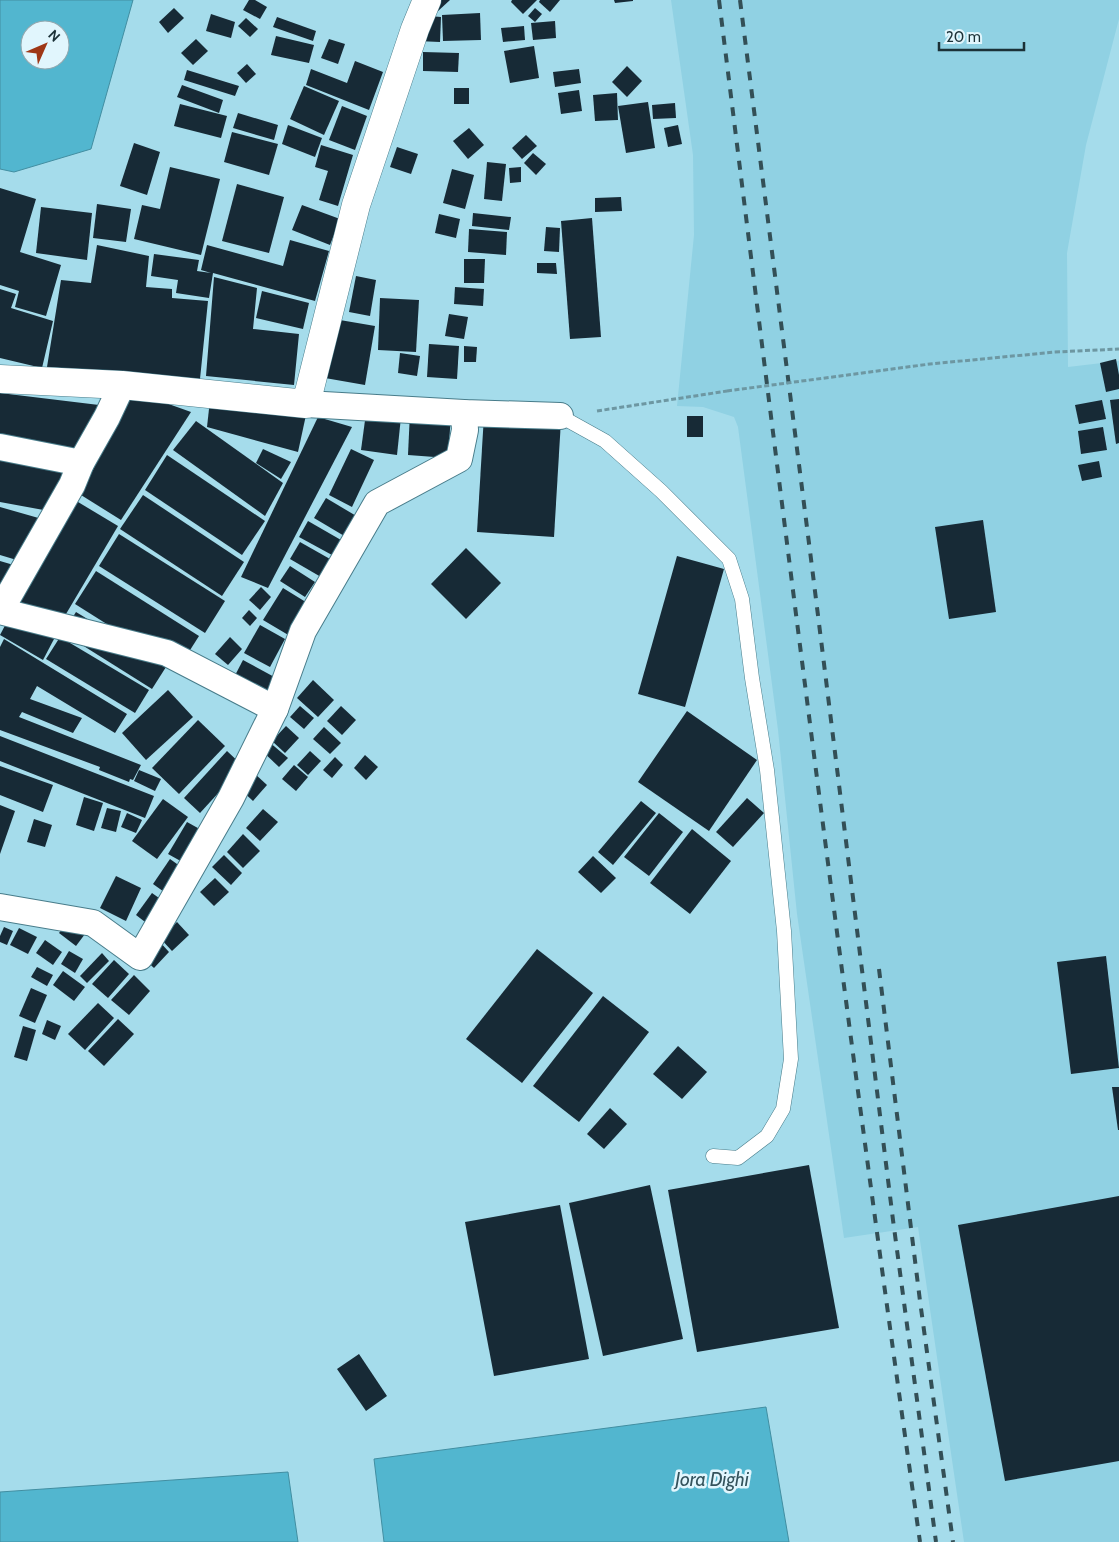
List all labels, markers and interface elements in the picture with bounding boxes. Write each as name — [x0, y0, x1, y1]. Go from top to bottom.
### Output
north arrow — [20, 20, 70, 70]
scale bar — [939, 20, 1024, 52]
text: N — [44, 26, 64, 46]
text: 20 m — [946, 28, 981, 46]
water label: Jora Dighi — [673, 1468, 750, 1491]

